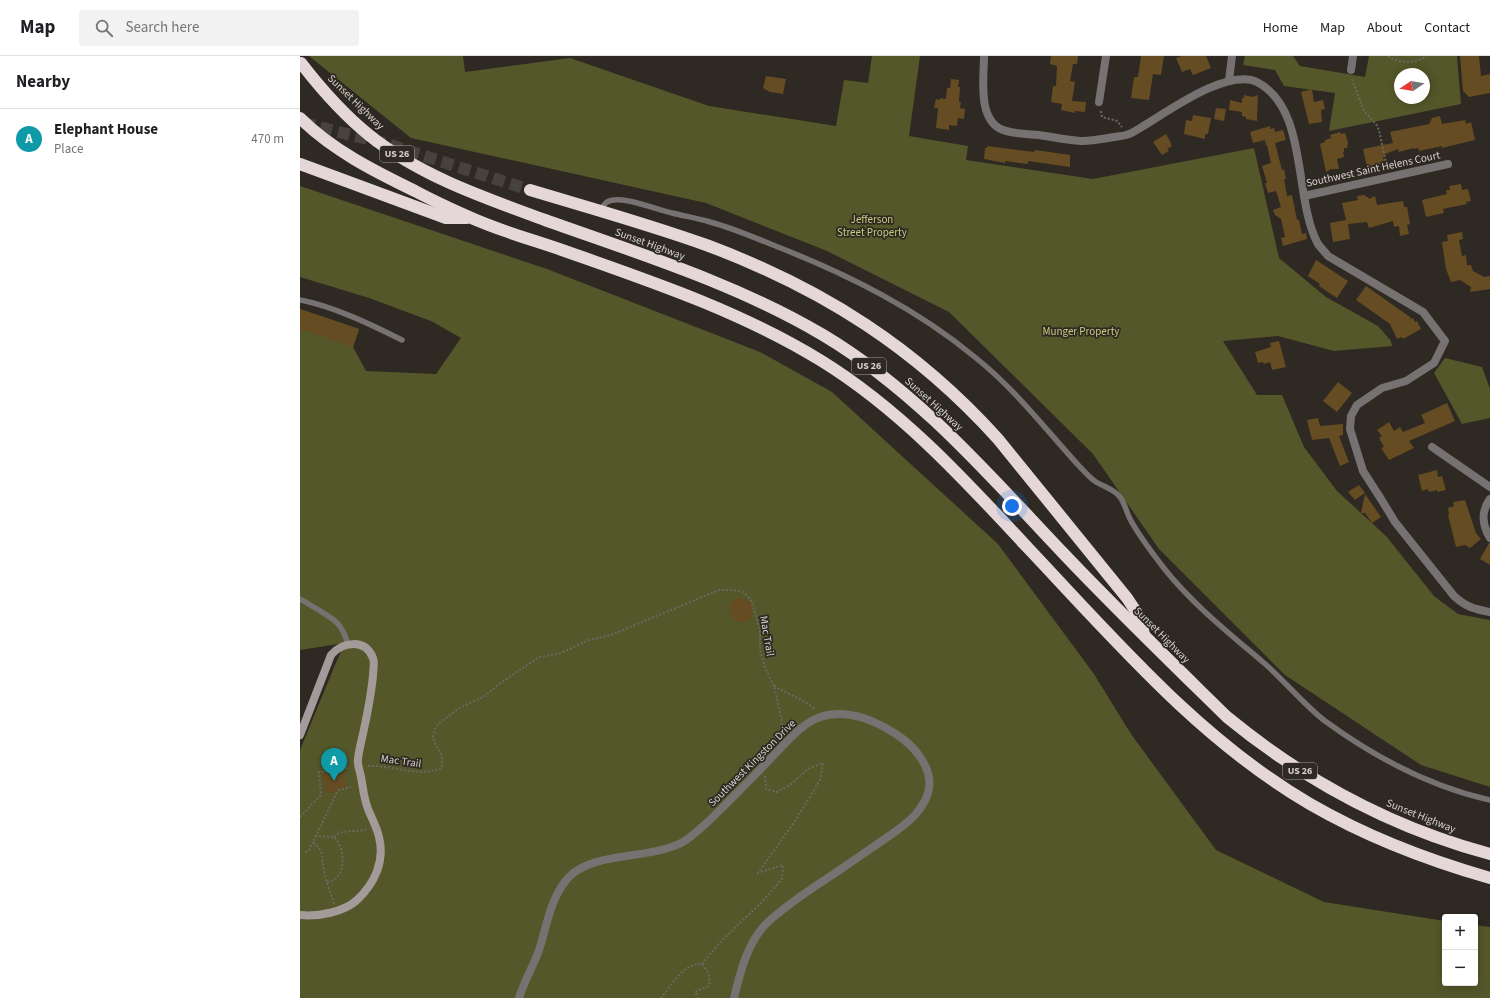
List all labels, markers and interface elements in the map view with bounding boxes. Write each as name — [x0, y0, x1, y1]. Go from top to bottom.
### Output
search box — [79, 10, 359, 46]
text: Map — [20, 14, 55, 41]
icon: search — [93, 17, 115, 39]
text: Search here — [125, 17, 199, 38]
text: Home — [1263, 18, 1298, 38]
text: Map — [1320, 18, 1345, 38]
text: About — [1367, 18, 1402, 38]
text: Contact — [1424, 18, 1470, 38]
north arrow — [1394, 68, 1430, 104]
text: Nearby — [16, 70, 70, 94]
street label: Sunset Highway — [324, 71, 388, 133]
text: Elephant House — [54, 119, 158, 140]
text: A — [25, 130, 33, 148]
text: 470 m — [251, 130, 284, 148]
text: Place — [54, 140, 83, 158]
road number: US 26 — [380, 146, 414, 162]
street label: Southwest Saint Helens Court — [1305, 147, 1442, 191]
park label: Jefferson Street Property — [837, 212, 907, 240]
street label: Sunset Highway — [613, 224, 687, 264]
park label: Munger Property — [1043, 324, 1120, 339]
road number: US 26 — [852, 358, 886, 374]
street label: Sunset Highway — [902, 374, 966, 434]
your location — [1002, 496, 1022, 516]
street label: Sunset Highway — [1131, 604, 1193, 666]
street label: Mac Trail — [756, 615, 778, 658]
street label: Southwest Kingston Drive — [705, 716, 799, 810]
pin: A — [321, 748, 347, 781]
street label: Mac Trail — [380, 751, 422, 771]
road number: US 26 — [1283, 763, 1317, 779]
street label: Sunset Highway — [1384, 795, 1458, 837]
map controls — [1442, 914, 1478, 986]
button: + — [1442, 914, 1478, 950]
button: − — [1442, 950, 1478, 986]

